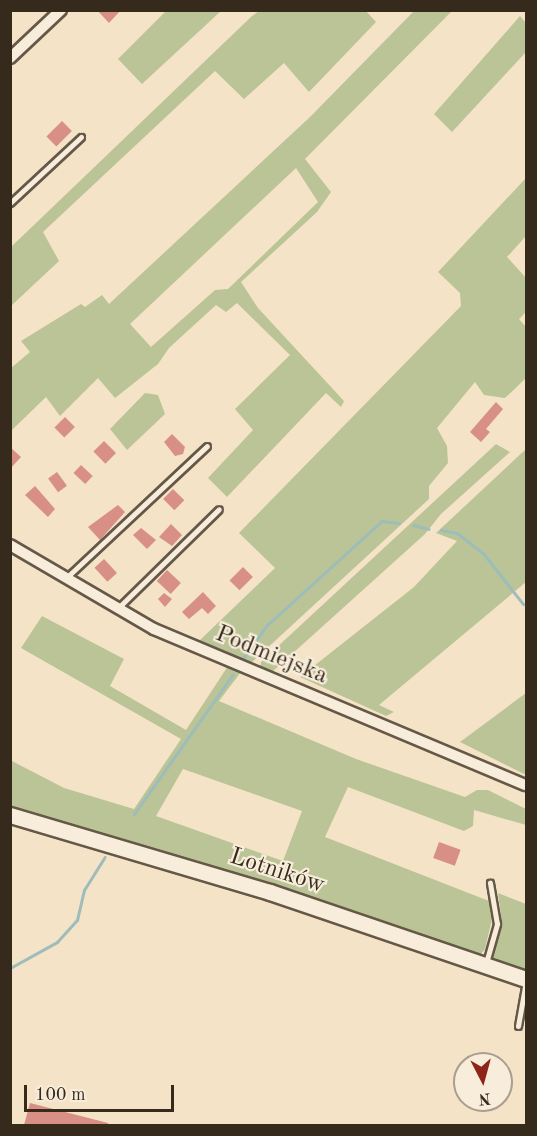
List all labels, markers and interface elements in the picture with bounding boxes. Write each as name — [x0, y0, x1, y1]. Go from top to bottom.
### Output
street label: Podmiejska — [211, 620, 331, 692]
street label: Lotników — [226, 843, 328, 901]
north arrow — [453, 1052, 513, 1112]
scale bar — [27, 1073, 177, 1111]
text: 100 m — [35, 1086, 86, 1104]
text: N — [478, 1089, 492, 1107]

